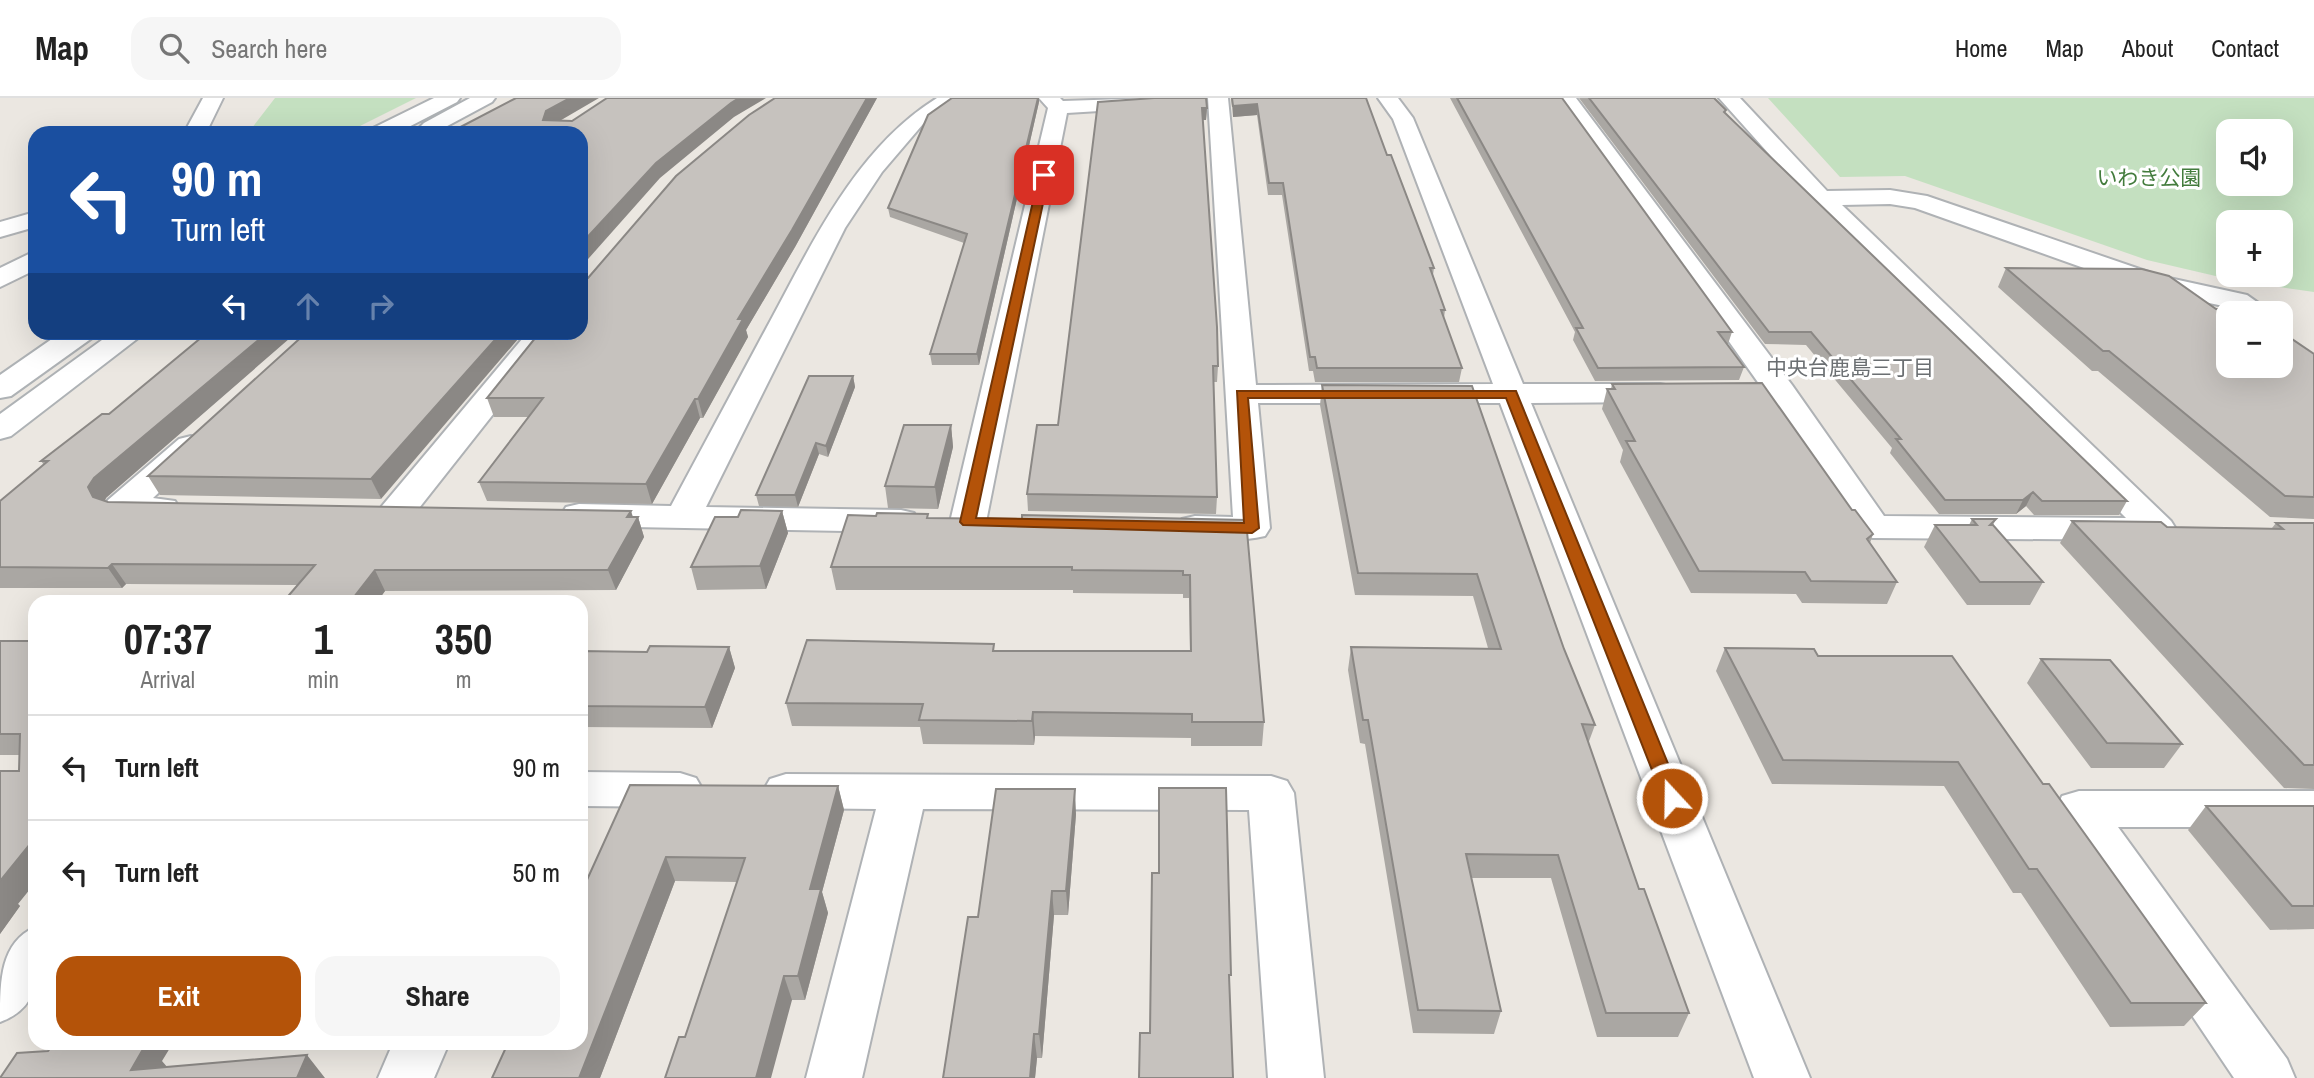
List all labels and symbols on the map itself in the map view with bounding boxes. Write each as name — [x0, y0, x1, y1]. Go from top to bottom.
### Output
pin — [1014, 145, 1074, 205]
park label: いわき公園 — [2097, 163, 2202, 192]
district label: 中央台鹿島三丁目 — [1766, 353, 1934, 382]
position arrow — [1635, 761, 1709, 835]

